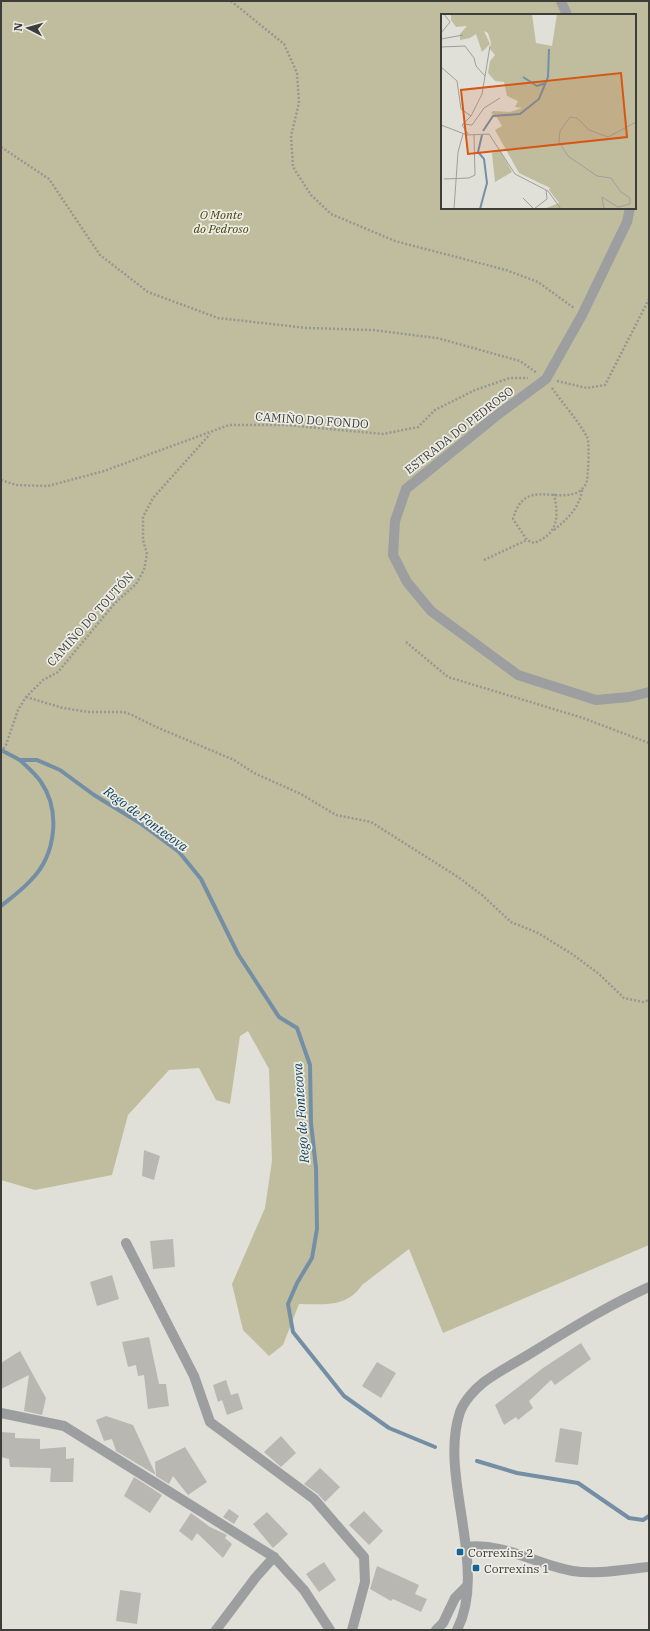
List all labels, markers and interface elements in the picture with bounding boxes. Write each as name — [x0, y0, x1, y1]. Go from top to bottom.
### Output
north arrow — [8, 8, 48, 48]
inset map — [441, 14, 636, 209]
text: N — [11, 22, 26, 32]
park label: O Monte do Pedroso — [193, 207, 249, 236]
street label: ESTRADA DO PEDROSO — [402, 383, 516, 477]
street label: CAMIÑO DO FONDO — [255, 409, 369, 431]
street label: CAMIÑO DO TOUTÓN — [44, 569, 136, 669]
water label: Rego de Fontecova — [100, 782, 192, 855]
water label: Rego de Fontecova — [289, 1062, 313, 1165]
place label: Correxíns 2 — [468, 1545, 533, 1560]
marker: Correxíns 2 — [455, 1547, 465, 1557]
place label: Correxíns 1 — [484, 1561, 549, 1576]
marker: Correxíns 1 — [471, 1563, 481, 1573]

